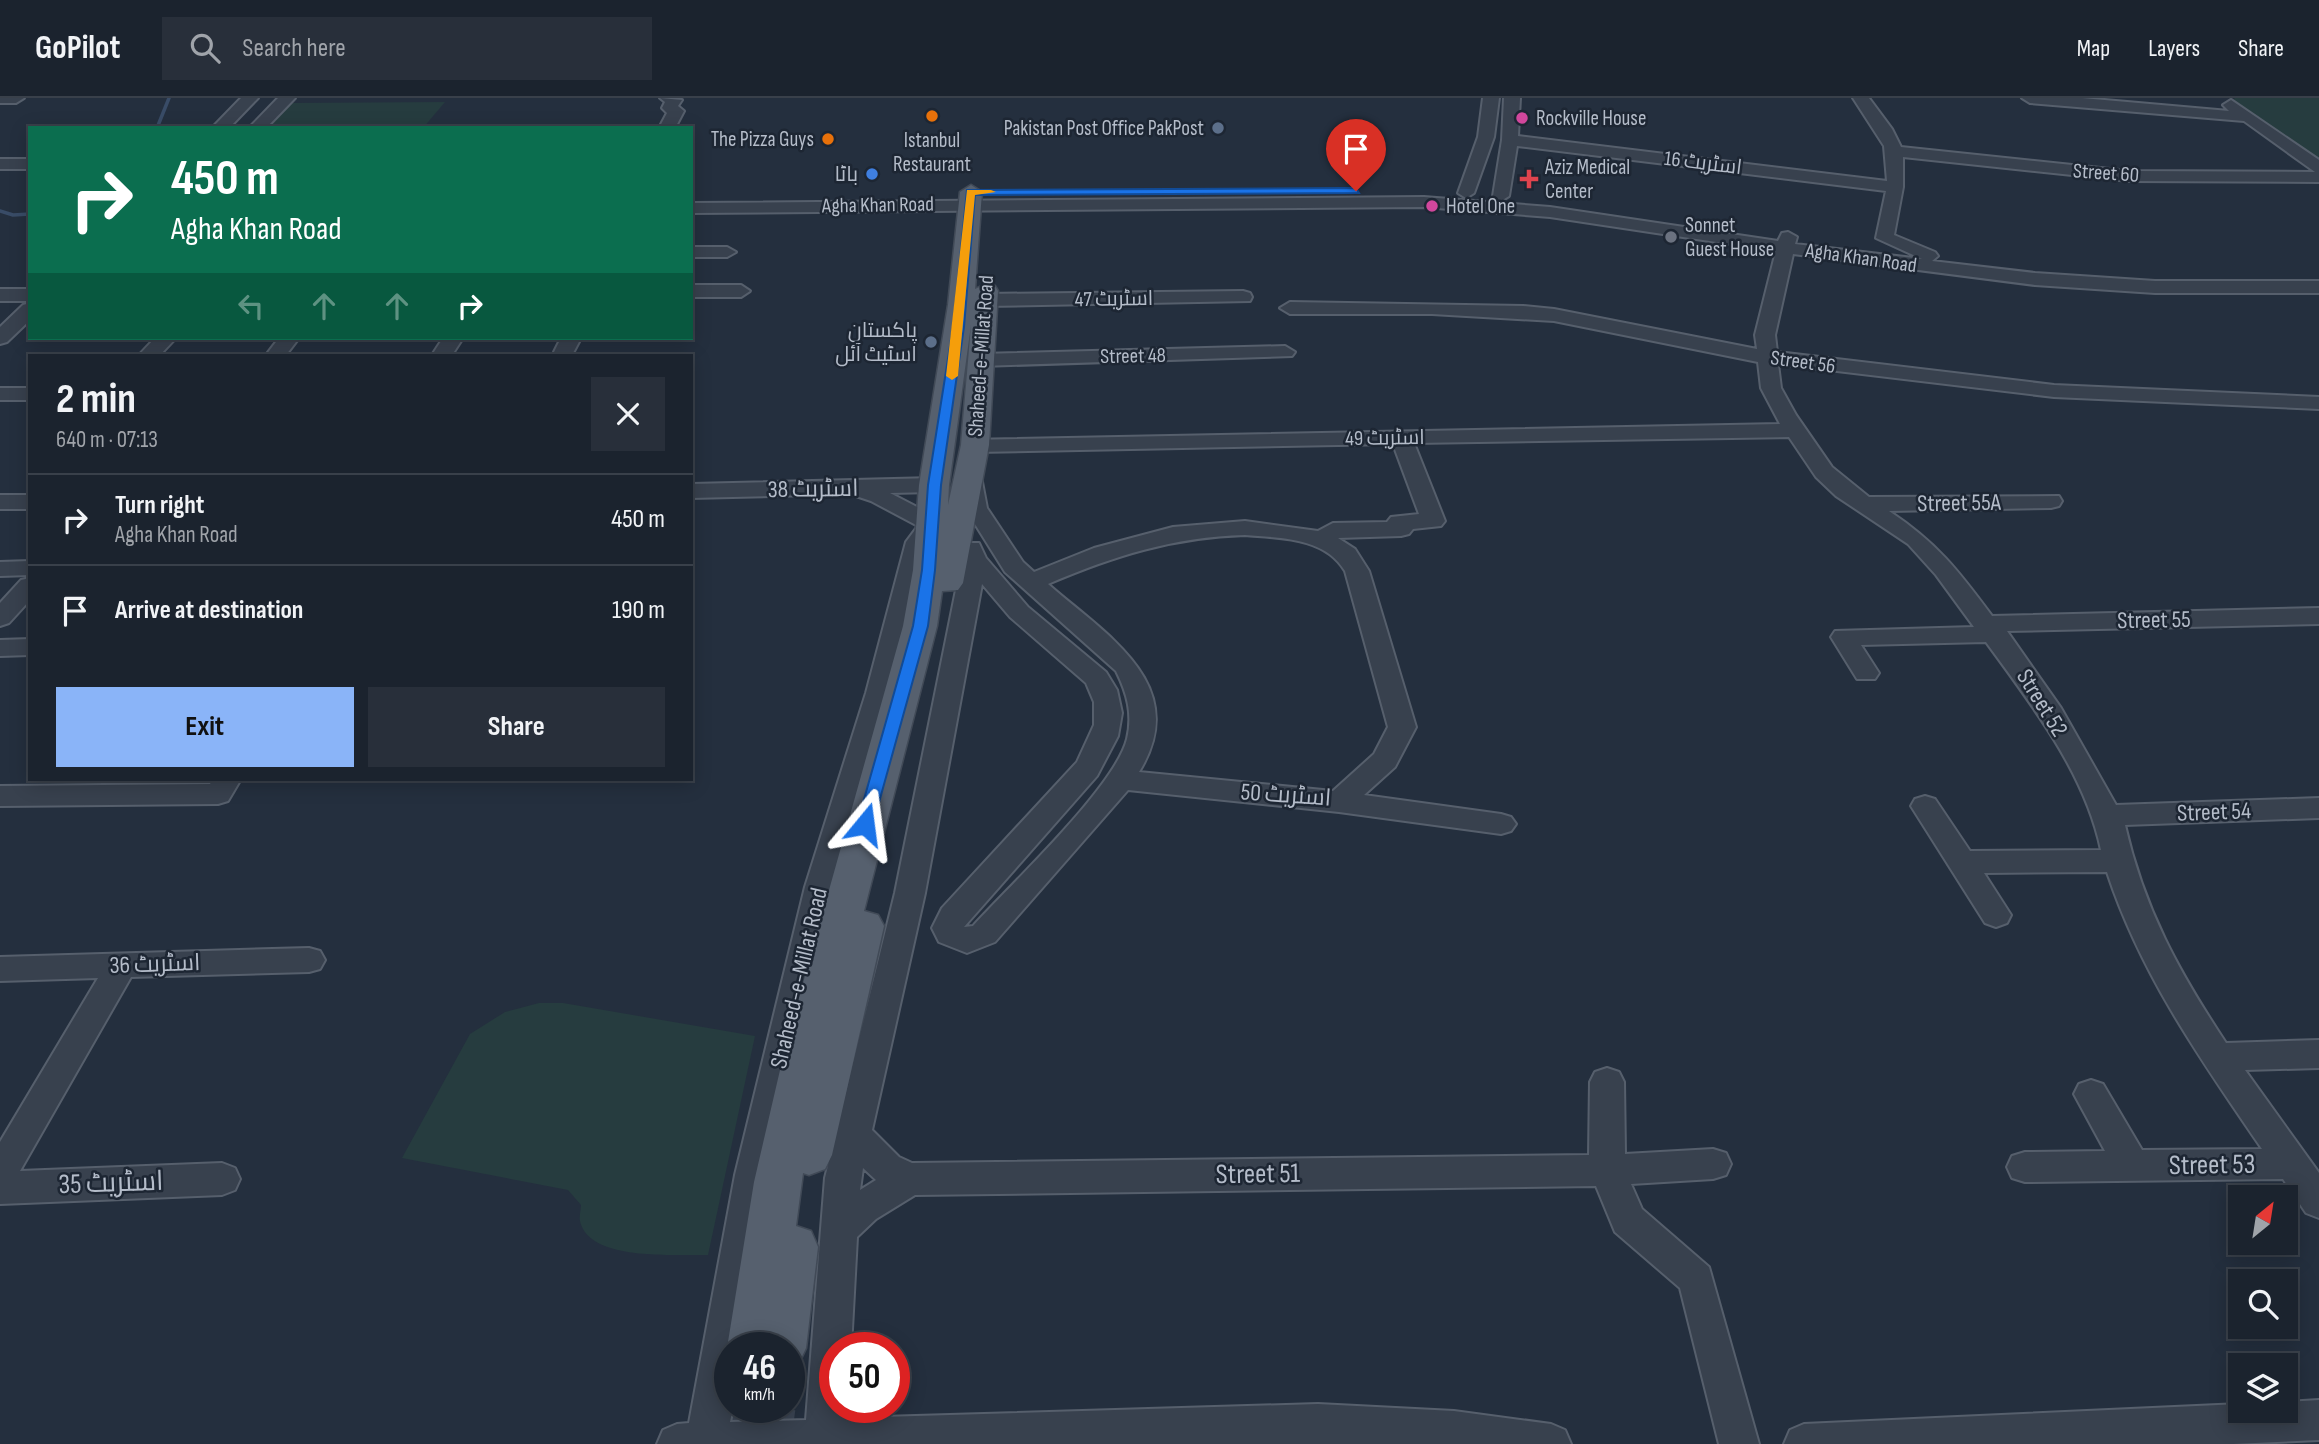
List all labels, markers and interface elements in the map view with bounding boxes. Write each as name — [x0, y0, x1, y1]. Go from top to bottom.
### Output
search box — [162, 17, 652, 80]
text: GoPilot — [35, 28, 120, 68]
icon: search — [186, 29, 224, 67]
text: Search here — [242, 33, 346, 64]
text: Map — [2077, 34, 2110, 63]
text: Layers — [2148, 34, 2200, 63]
text: Share — [2238, 34, 2284, 63]
place label: Rockville House — [1536, 106, 1646, 131]
marker: Istanbul Restaurant — [924, 108, 940, 124]
marker: Rockville House — [1514, 110, 1530, 126]
place label: Pakistan Post Office PakPost — [1004, 116, 1204, 141]
pin — [1326, 119, 1386, 191]
marker: Pakistan Post Office PakPost — [1210, 120, 1226, 136]
place label: The Pizza Guys — [711, 127, 814, 152]
place label: Istanbul Restaurant — [893, 128, 971, 177]
icon: arrive — [1337, 130, 1375, 168]
marker: The Pizza Guys — [820, 131, 836, 147]
street label: اسٹریٹ 16 — [1663, 146, 1743, 180]
text: 450 m — [171, 150, 279, 209]
icon: right — [56, 154, 147, 245]
place label: Aziz Medical Center — [1544, 155, 1630, 204]
street label: Street 60 — [2072, 158, 2140, 188]
place label: باٹا — [834, 162, 858, 187]
marker: باٹا — [864, 166, 880, 182]
marker: Aziz Medical Center — [1519, 169, 1539, 189]
street label: Agha Khan Road — [821, 192, 934, 218]
place label: Hotel One — [1446, 194, 1515, 219]
marker: Hotel One — [1424, 198, 1440, 214]
text: Agha Khan Road — [171, 210, 342, 249]
place label: Sonnet Guest House — [1685, 213, 1774, 262]
marker: Sonnet Guest House — [1663, 229, 1679, 245]
street label: Agha Khan Road — [1803, 238, 1918, 278]
street label: Shaheed-e-Millat Road — [963, 275, 999, 437]
street label: اسٹریٹ 47 — [1074, 286, 1154, 312]
icon: left — [232, 287, 270, 325]
icon: ahead — [305, 287, 343, 325]
icon: ahead — [378, 287, 416, 325]
icon: right — [451, 287, 489, 325]
place label: پاکستان اسٹیٹ آئل — [835, 318, 917, 367]
marker: پاکستان اسٹیٹ آئل — [923, 334, 939, 350]
street label: Street 48 — [1100, 343, 1166, 369]
street label: Street 56 — [1769, 345, 1837, 379]
text: 2 min — [56, 374, 136, 425]
button: close — [591, 377, 665, 451]
street label: اسٹریٹ 49 — [1345, 425, 1425, 451]
text: 640 m · 07:13 — [56, 426, 158, 454]
street label: اسٹریٹ 38 — [767, 474, 859, 504]
street label: Street 55A — [1917, 488, 2002, 518]
text: Turn right — [115, 490, 204, 521]
icon: right — [56, 501, 94, 539]
text: 450 m — [611, 504, 665, 535]
text: Agha Khan Road — [115, 521, 238, 549]
icon: arrive — [56, 592, 94, 630]
text: Arrive at destination — [115, 595, 303, 626]
text: 190 m — [612, 595, 665, 626]
street label: Street 55 — [2117, 605, 2191, 635]
street label: Street 52 — [2010, 664, 2074, 742]
button: Exit — [56, 687, 354, 767]
button: Share — [368, 687, 665, 767]
street label: اسٹریٹ 50 — [1240, 777, 1332, 813]
position arrow — [828, 787, 902, 861]
street label: Street 54 — [2176, 796, 2252, 828]
street label: Shaheed-e-Millat Road — [764, 885, 834, 1071]
street label: اسٹریٹ 36 — [109, 948, 201, 980]
street label: Street 53 — [2168, 1148, 2256, 1182]
street label: Street 51 — [1215, 1157, 1301, 1191]
street label: اسٹریٹ 35 — [58, 1165, 164, 1201]
north arrow — [2228, 1185, 2298, 1255]
map controls — [2228, 1185, 2298, 1423]
button: search — [2228, 1269, 2298, 1339]
speed limit sign: 50 — [819, 1332, 910, 1423]
text: 46 — [743, 1347, 776, 1390]
button: layers — [2228, 1353, 2298, 1423]
text: km/h — [744, 1384, 775, 1405]

